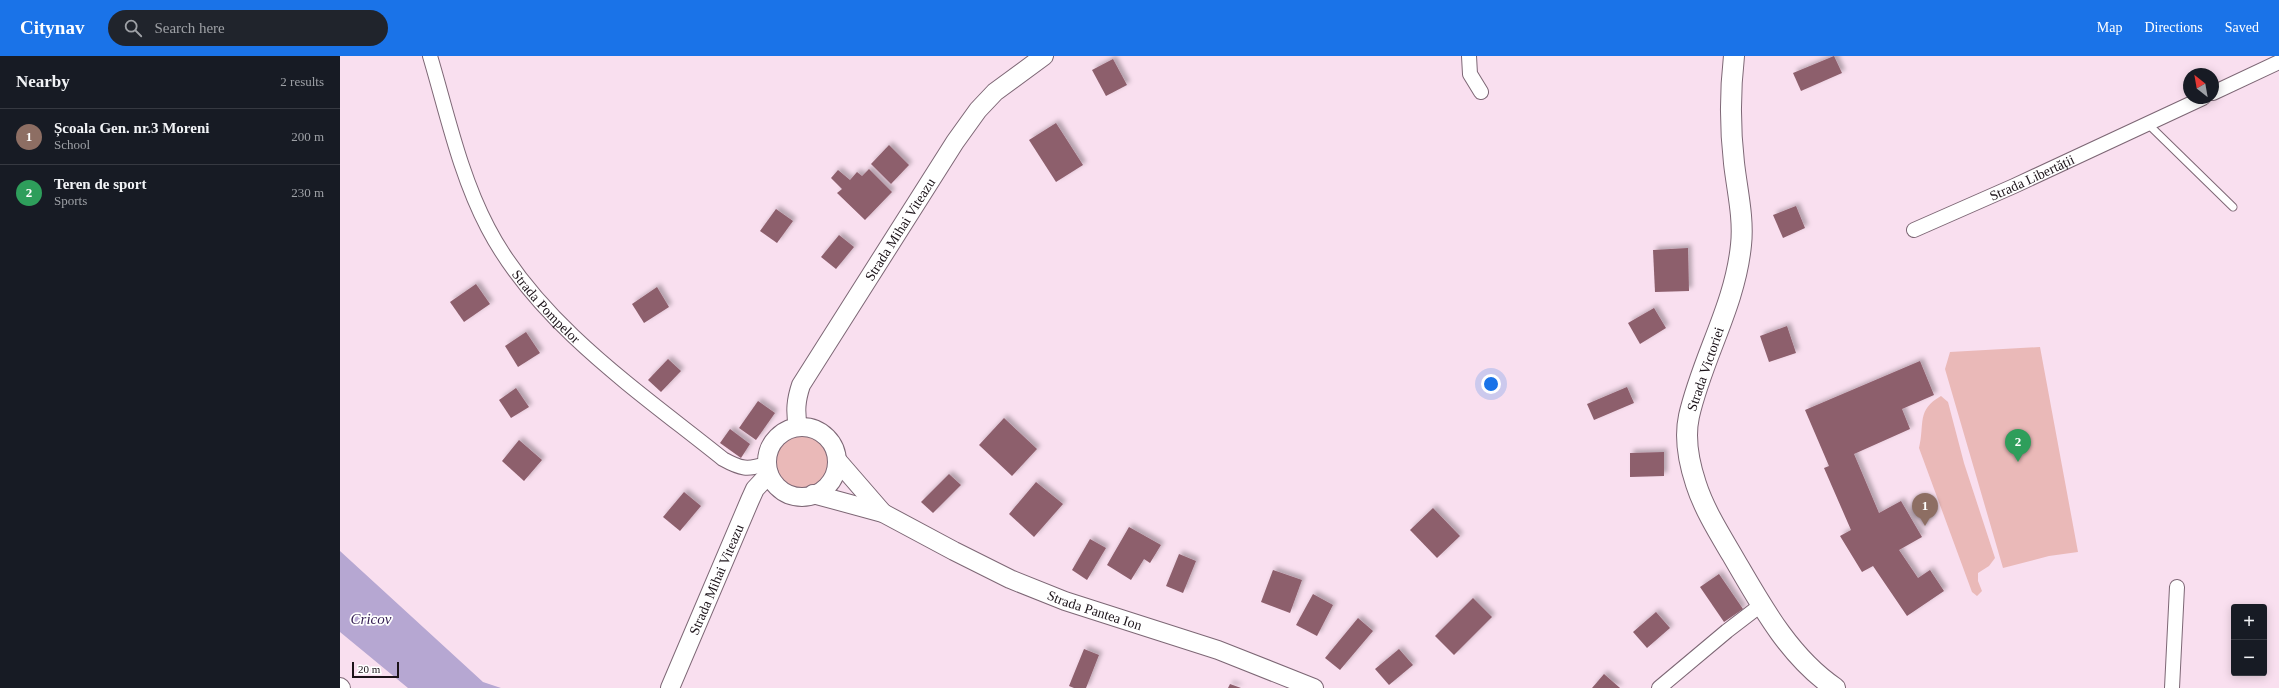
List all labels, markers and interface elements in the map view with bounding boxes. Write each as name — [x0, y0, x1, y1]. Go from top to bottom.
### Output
search box — [108, 10, 388, 46]
text: Citynav — [20, 17, 84, 38]
icon: search — [122, 17, 144, 39]
text: Search here — [154, 20, 225, 36]
text: Map — [2097, 20, 2122, 35]
text: Directions — [2144, 20, 2203, 35]
text: Saved — [2225, 20, 2259, 35]
north arrow — [2183, 68, 2219, 104]
text: Nearby — [16, 72, 70, 91]
text: 2 results — [280, 74, 324, 89]
text: Școala Gen. nr.3 Moreni — [54, 120, 209, 136]
text: 1 — [26, 129, 32, 144]
text: 200 m — [291, 129, 324, 144]
text: School — [54, 137, 90, 152]
street label: Strada Libertății — [1987, 152, 2077, 204]
street label: Strada Mihai Viteazu — [862, 175, 938, 284]
text: Teren de sport — [54, 176, 147, 192]
text: 2 — [26, 185, 32, 200]
text: 230 m — [291, 185, 324, 200]
text: Sports — [54, 193, 87, 208]
street label: Strada Pompelor — [509, 267, 583, 347]
street label: Strada Victoriei — [1684, 325, 1727, 413]
your location — [1481, 374, 1501, 394]
pin: 2 — [2005, 429, 2031, 462]
pin: 1 — [1912, 493, 1938, 526]
street label: Strada Mihai Viteazu — [687, 522, 747, 637]
street label: Strada Pantea Ion — [1045, 588, 1144, 633]
map controls — [2231, 604, 2267, 676]
button: + — [2231, 604, 2267, 640]
water label: Cricov — [351, 611, 392, 627]
button: − — [2231, 640, 2267, 676]
scale bar — [352, 660, 399, 679]
text: 20 m — [358, 663, 380, 675]

